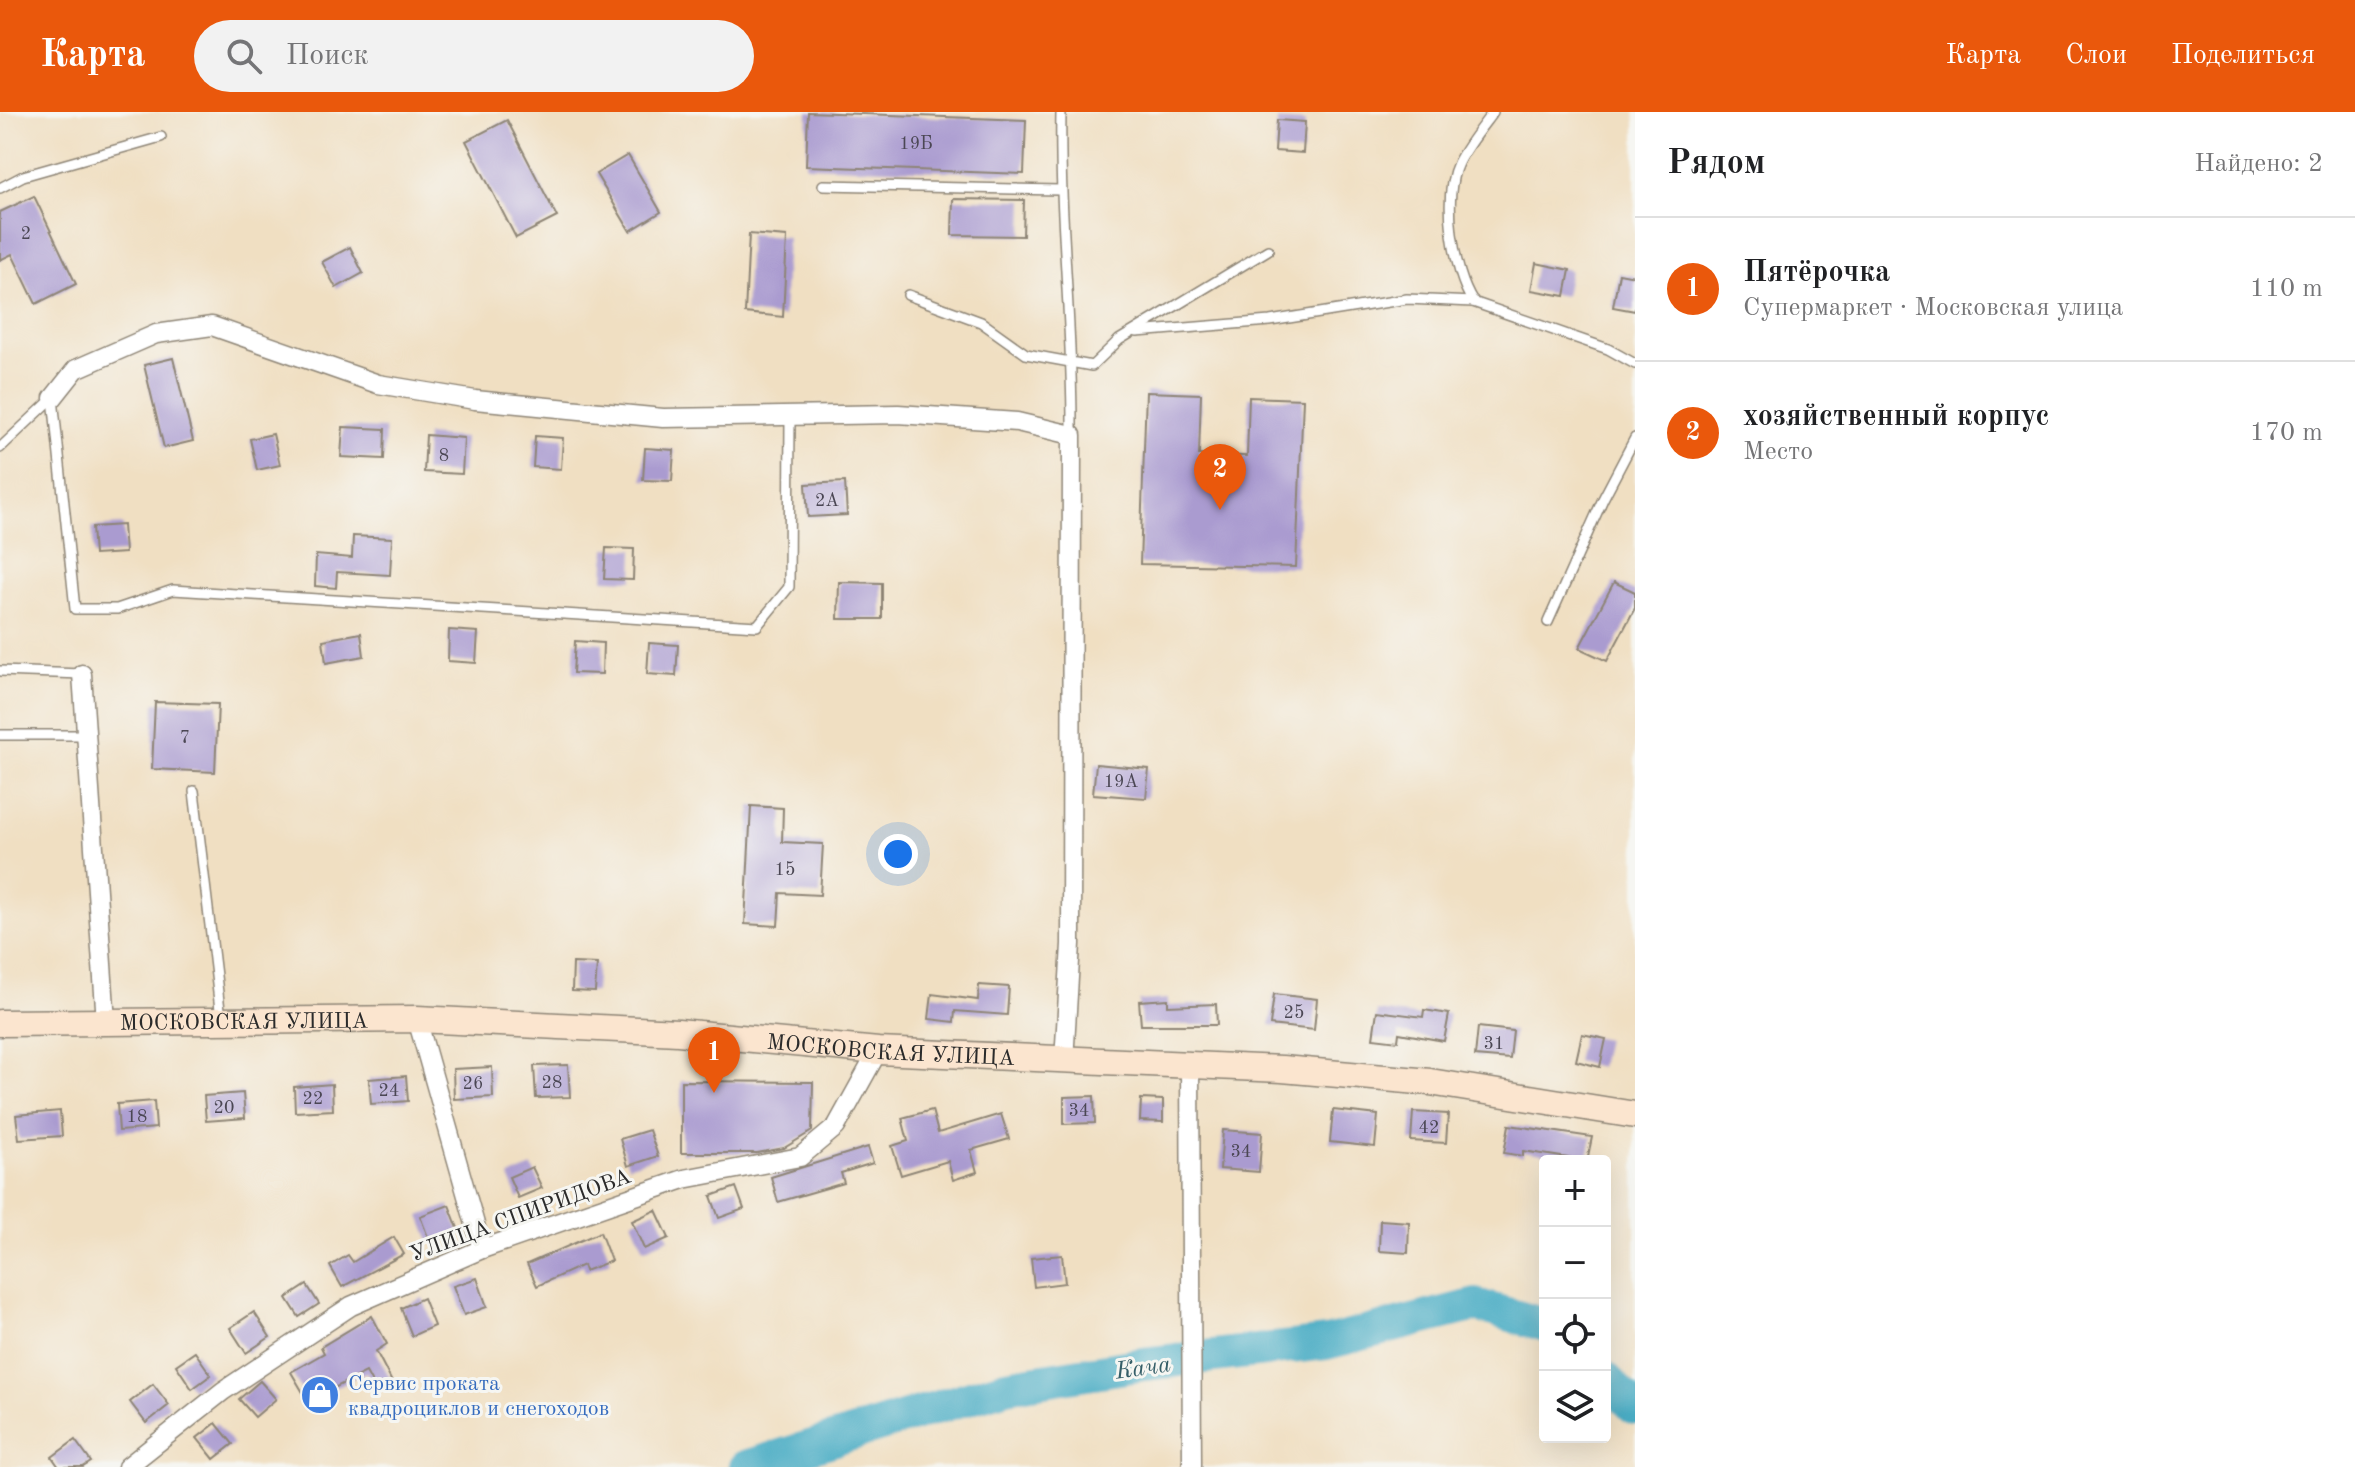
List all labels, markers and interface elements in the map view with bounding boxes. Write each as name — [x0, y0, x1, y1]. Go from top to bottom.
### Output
search box — [194, 20, 754, 92]
icon: search — [222, 34, 266, 78]
text: Карта — [40, 37, 146, 75]
text: Поиск — [286, 41, 368, 71]
text: Карта — [1945, 42, 2021, 70]
text: Слои — [2065, 42, 2127, 70]
text: Поделиться — [2171, 42, 2315, 70]
house number: 19Б — [899, 135, 933, 153]
text: Рядом — [1667, 147, 1766, 181]
text: Найдено: 2 — [2194, 151, 2323, 177]
house number: 2 — [21, 225, 31, 243]
text: Пятёрочка — [1743, 258, 1890, 288]
text: 1 — [1685, 276, 1701, 302]
text: 110 m — [2250, 276, 2323, 302]
text: Супермаркет · Московская улица — [1743, 295, 2123, 321]
text: хозяйственный корпус — [1743, 402, 2049, 432]
text: 2 — [1685, 420, 1701, 446]
text: 170 m — [2250, 420, 2323, 446]
text: Место — [1743, 439, 1813, 465]
pin: 2 — [1194, 444, 1246, 510]
house number: 8 — [439, 447, 449, 465]
house number: 2А — [815, 492, 839, 510]
house number: 7 — [180, 729, 190, 747]
house number: 19А — [1104, 773, 1139, 791]
your location — [878, 834, 918, 874]
house number: 15 — [775, 861, 795, 879]
house number: 25 — [1284, 1004, 1304, 1022]
street label: МОСКОВСКАЯ УЛИЦА — [120, 1010, 369, 1035]
pin: 1 — [688, 1027, 740, 1093]
street label: МОСКОВСКАЯ УЛИЦА — [766, 1031, 1015, 1070]
house number: 31 — [1484, 1035, 1504, 1053]
house number: 28 — [542, 1074, 562, 1092]
house number: 26 — [463, 1075, 483, 1093]
house number: 24 — [379, 1082, 399, 1100]
house number: 22 — [303, 1090, 323, 1108]
house number: 20 — [214, 1099, 234, 1117]
house number: 34 — [1069, 1102, 1089, 1120]
house number: 18 — [127, 1108, 147, 1126]
house number: 42 — [1419, 1119, 1439, 1137]
house number: 34 — [1231, 1143, 1251, 1161]
map controls — [1539, 1155, 1611, 1443]
button: + — [1539, 1155, 1611, 1227]
street label: УЛИЦА СПИРИДОВА — [407, 1166, 634, 1266]
button: − — [1539, 1227, 1611, 1299]
button: locate — [1539, 1299, 1611, 1371]
water label: Кача — [1113, 1353, 1173, 1385]
button: layers — [1539, 1371, 1611, 1443]
place label: Сервис проката квадроциклов и снегоходов — [348, 1373, 609, 1420]
shop icon: Сервис проката квадроциклов и снегоходов — [299, 1374, 341, 1416]

